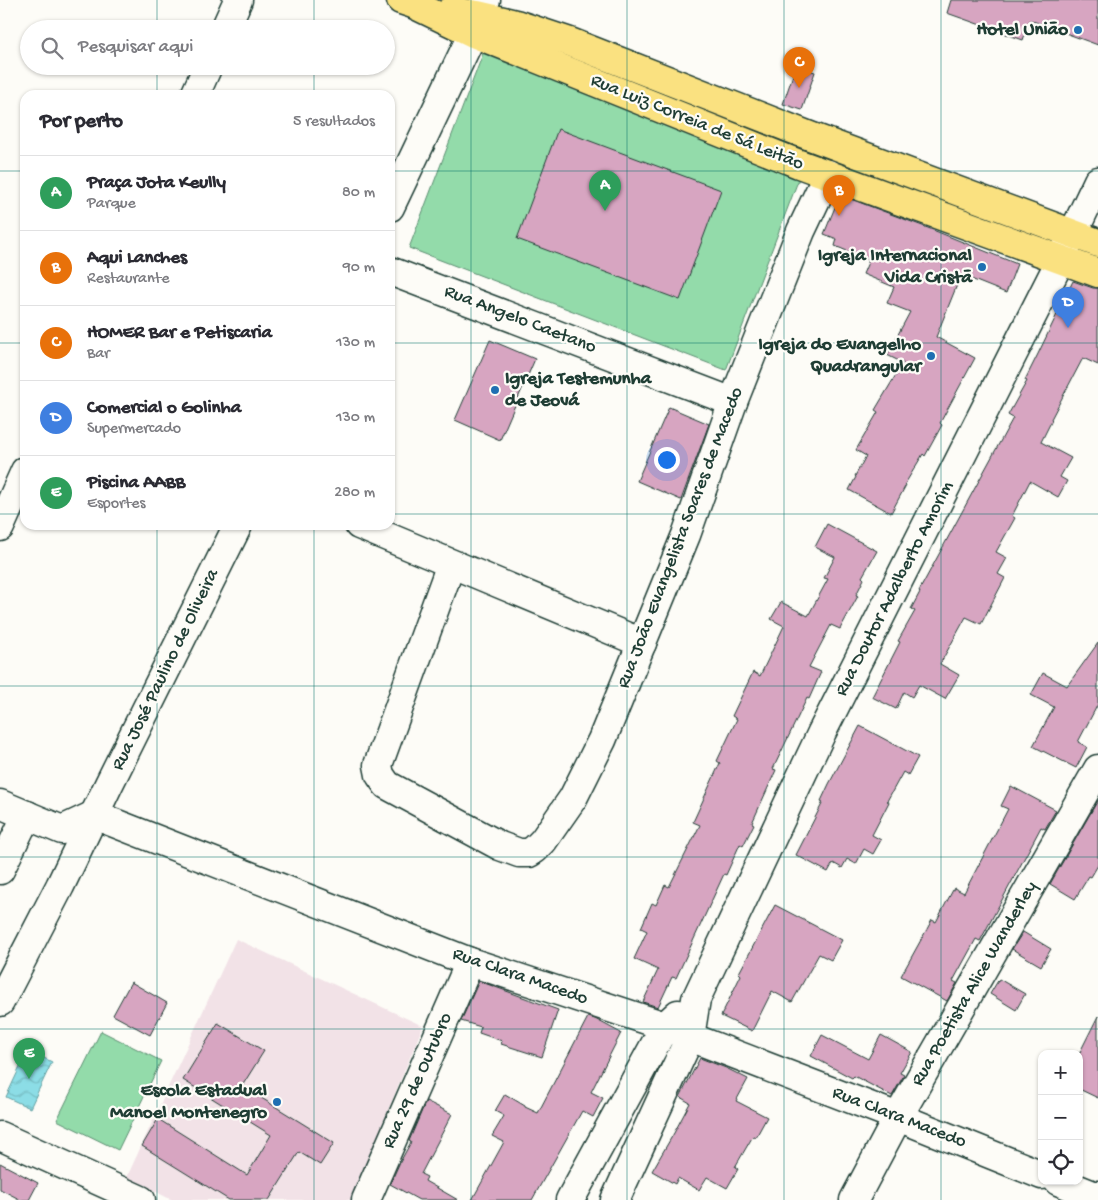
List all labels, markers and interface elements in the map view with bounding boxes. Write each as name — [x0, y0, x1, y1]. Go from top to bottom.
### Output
place label: Hotel União — [977, 19, 1068, 42]
search box — [20, 20, 395, 75]
marker: Hotel União — [1072, 24, 1084, 36]
icon: search — [38, 34, 66, 62]
text: Pesquisar aqui — [78, 36, 193, 59]
pin: C — [783, 47, 815, 88]
street label: Rua Luiz Correia de Sá Leitão — [587, 70, 807, 176]
text: Por perto — [40, 110, 123, 135]
text: 5 resultados — [293, 113, 375, 132]
pin: A — [589, 170, 621, 211]
text: Praça Jota Keully — [87, 172, 226, 195]
pin: B — [823, 175, 855, 216]
text: A — [51, 184, 61, 203]
text: 80 m — [342, 184, 375, 203]
text: Parque — [87, 195, 136, 214]
place label: Igreja Internacional Vida Cristã — [818, 245, 973, 290]
text: Aqui Lanches — [87, 247, 187, 270]
text: B — [52, 259, 60, 278]
text: 90 m — [343, 259, 375, 278]
marker: Igreja Internacional Vida Cristã — [976, 261, 988, 273]
text: Restaurante — [87, 270, 169, 289]
street label: Rua Angelo Caetano — [441, 280, 599, 360]
pin: D — [1052, 287, 1084, 328]
text: HOMER Bar e Petiscaria — [87, 322, 272, 345]
text: C — [52, 334, 60, 353]
text: 130 m — [336, 334, 375, 353]
place label: Igreja do Evangelho Quadrangular — [758, 334, 923, 379]
text: Bar — [87, 345, 110, 364]
marker: Igreja do Evangelho Quadrangular — [925, 350, 937, 362]
place label: Igreja Testemunha de Jeová — [505, 368, 653, 413]
marker: Igreja Testemunha de Jeová — [489, 384, 501, 396]
street label: Rua João Evangelista Soares de Macedo — [613, 384, 749, 692]
text: Comercial o Golinha — [87, 397, 241, 420]
text: D — [51, 409, 61, 428]
text: 130 m — [336, 409, 375, 428]
text: Supermercado — [87, 420, 181, 439]
your location — [654, 447, 680, 473]
text: Piscina AABB — [87, 472, 185, 495]
street label: Rua Doutor Adalberto Amorim — [831, 477, 960, 701]
text: E — [51, 484, 61, 503]
text: 280 m — [334, 484, 375, 503]
text: Esportes — [87, 495, 145, 514]
street label: Rua José Paulino de Oliveira — [107, 564, 226, 775]
street label: Rua Poetista Alice Wanderley — [907, 877, 1043, 1091]
street label: Rua Clara Macedo — [449, 943, 591, 1011]
street label: Rua 29 de Outubro — [378, 1009, 458, 1153]
pin: E — [13, 1038, 45, 1079]
map controls — [1038, 1050, 1083, 1185]
button: + — [1038, 1050, 1083, 1095]
place label: Escola Estadual Manoel Montenegro — [110, 1080, 267, 1125]
street label: Rua Clara Macedo — [829, 1082, 969, 1154]
button: − — [1038, 1095, 1083, 1140]
marker: Escola Estadual Manoel Montenegro — [271, 1096, 283, 1108]
button: locate — [1038, 1140, 1083, 1185]

